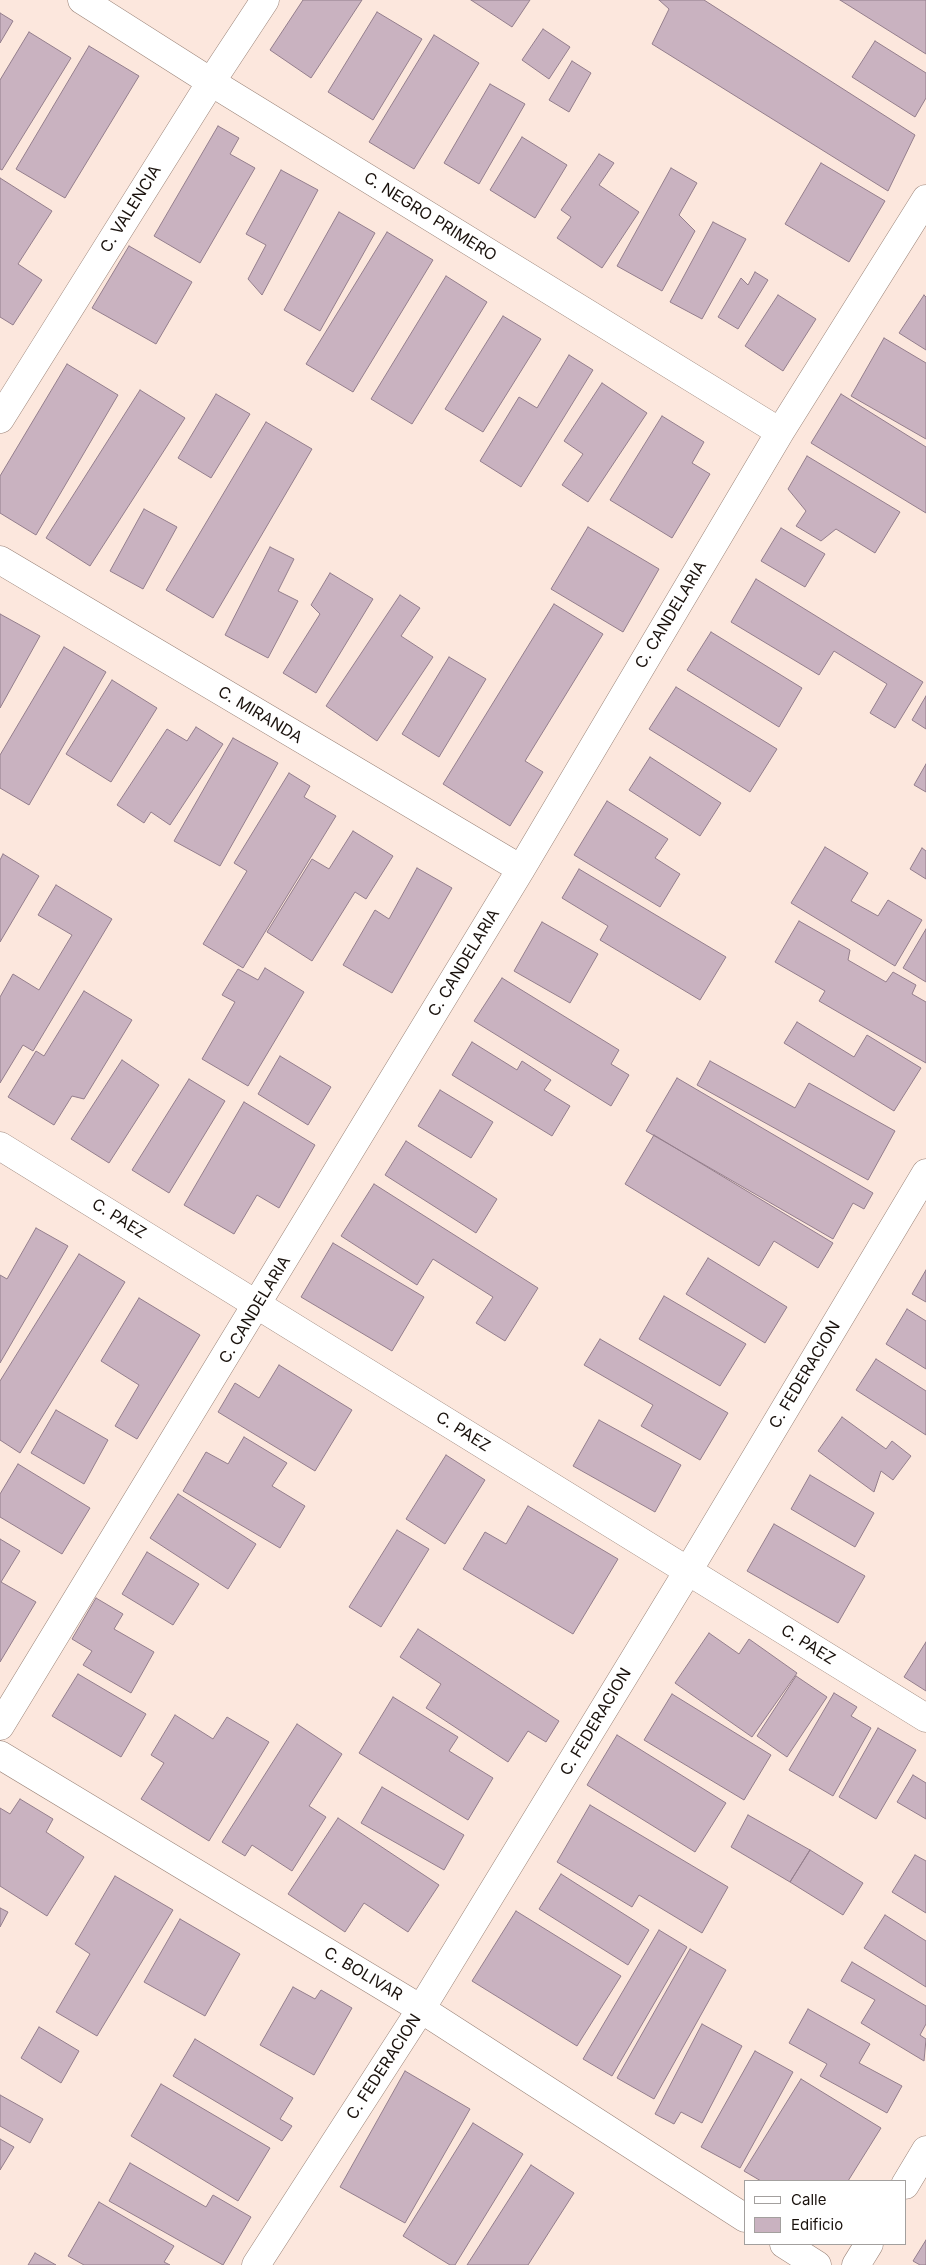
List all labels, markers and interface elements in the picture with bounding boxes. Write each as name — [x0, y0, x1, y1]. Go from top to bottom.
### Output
street label: C. VALENCIA — [96, 162, 166, 256]
street label: C. NEGRO PRIMERO — [360, 168, 500, 266]
street label: C. CANDELARIA — [631, 558, 711, 672]
street label: C. MIRANDA — [214, 682, 306, 748]
street label: C. CANDELARIA — [424, 906, 504, 1020]
street label: C. PAEZ — [88, 1195, 150, 1243]
street label: C. CANDELARIA — [215, 1253, 295, 1367]
street label: C. FEDERACION — [765, 1318, 845, 1432]
street label: C. PAEZ — [432, 1408, 494, 1456]
street label: C. PAEZ — [777, 1621, 839, 1669]
street label: C. FEDERACION — [556, 1665, 636, 1779]
street label: C. BOLIVAR — [320, 1943, 406, 2005]
street label: C. FEDERACION — [343, 2011, 425, 2123]
legend — [744, 2180, 906, 2245]
text: Calle — [791, 2190, 826, 2209]
text: Edificio — [791, 2215, 843, 2234]

